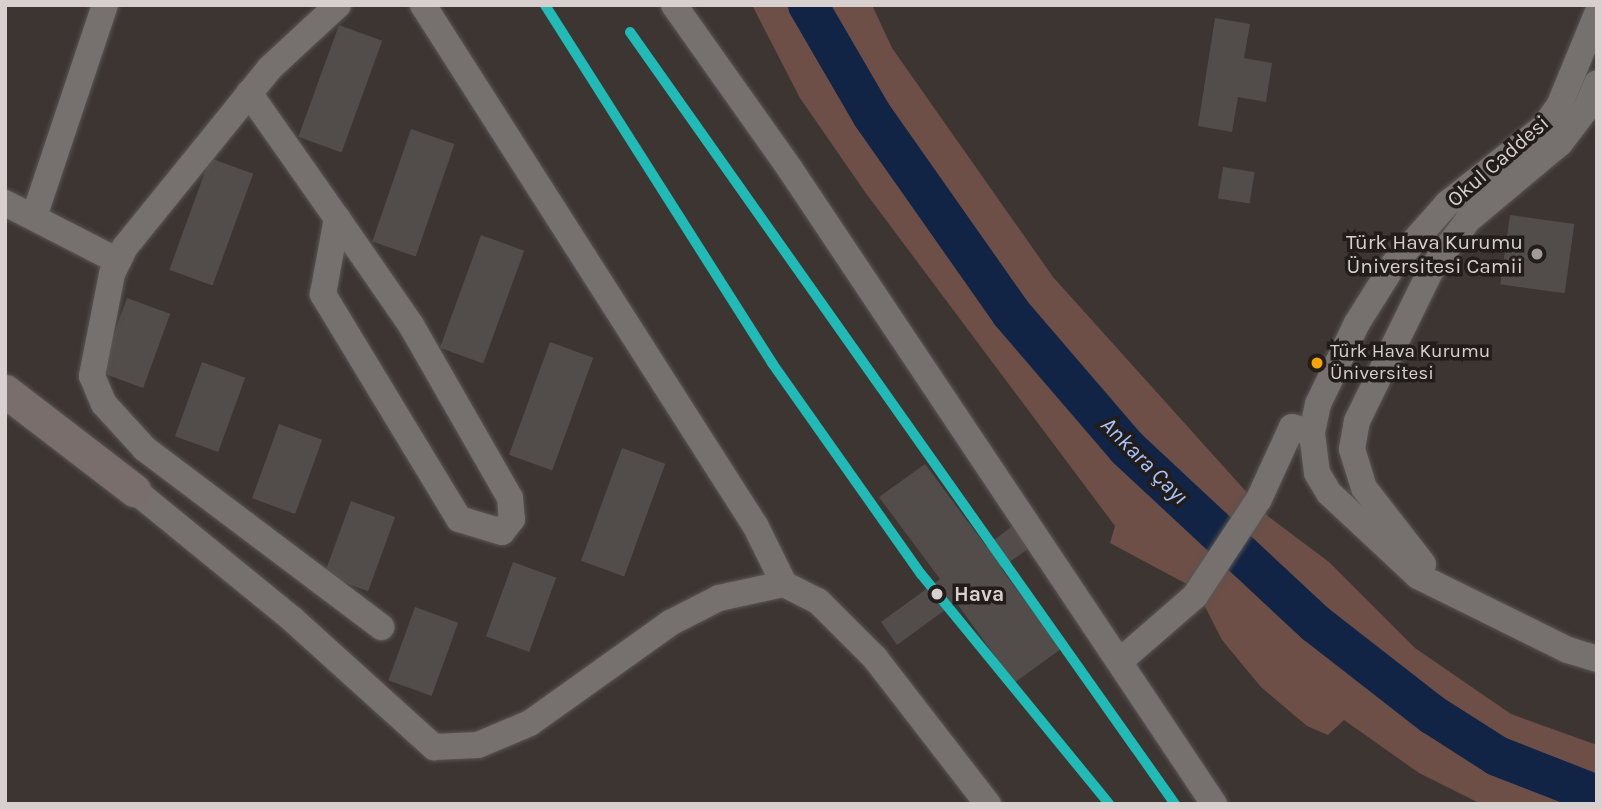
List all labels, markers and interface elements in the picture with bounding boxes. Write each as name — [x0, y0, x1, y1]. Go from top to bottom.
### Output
street label: Okul Caddesi — [1442, 110, 1554, 212]
place label: Türk Hava Kurumu Üniversitesi Camii — [1346, 229, 1523, 279]
marker: Türk Hava Kurumu Üniversitesi Camii — [1529, 246, 1545, 262]
place label: Türk Hava Kurumu Üniversitesi — [1330, 341, 1490, 385]
marker: Türk Hava Kurumu Üniversitesi — [1310, 356, 1324, 370]
water label: Ankara Çayı — [1094, 411, 1194, 511]
place label: Hava — [954, 581, 1004, 607]
marker: Hava — [926, 583, 948, 605]

